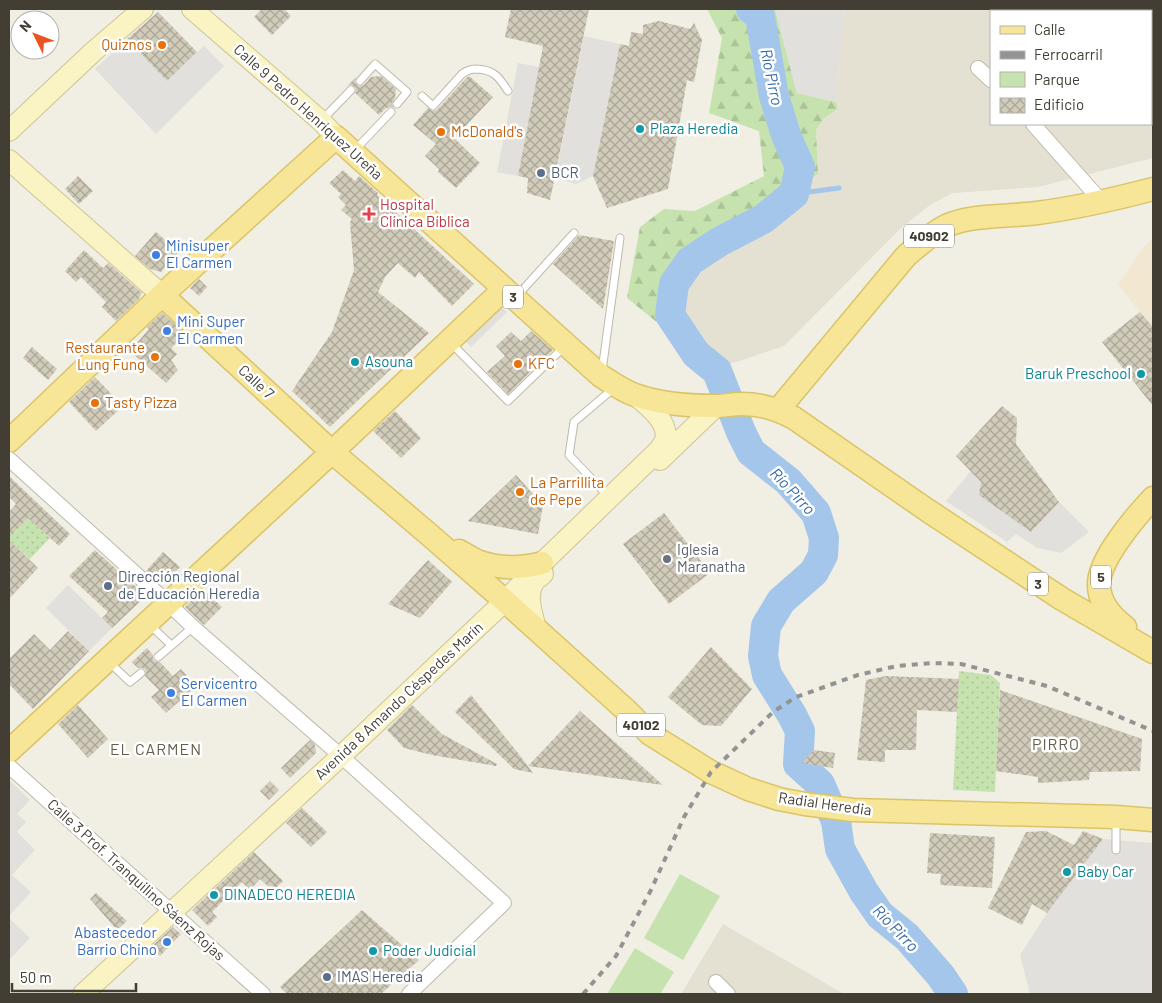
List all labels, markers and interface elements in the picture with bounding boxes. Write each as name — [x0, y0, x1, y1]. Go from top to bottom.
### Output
north arrow — [10, 10, 60, 60]
legend — [990, 10, 1152, 125]
text: N — [16, 17, 34, 35]
text: Calle — [1034, 20, 1066, 38]
place label: Quiznos — [101, 35, 152, 53]
marker: Quiznos — [156, 39, 168, 51]
street label: Calle 9 Pedro Henríquez Ureña — [231, 40, 387, 183]
text: Ferrocarril — [1034, 45, 1103, 63]
water label: Río Pirro — [757, 47, 788, 107]
text: Parque — [1034, 70, 1080, 88]
text: Edificio — [1034, 95, 1084, 113]
place label: Plaza Heredia — [650, 119, 738, 137]
place label: McDonald's — [451, 122, 523, 140]
marker: Plaza Heredia — [634, 123, 646, 135]
marker: McDonald's — [435, 126, 447, 138]
place label: BCR — [551, 163, 579, 181]
marker: BCR — [535, 167, 547, 179]
place label: Hospital Clínica Bíblica — [380, 195, 470, 230]
marker: Hospital Clínica Bíblica — [362, 207, 376, 221]
road number: 40902 — [904, 225, 954, 248]
place label: Minisuper El Carmen — [166, 236, 232, 271]
marker: Minisuper El Carmen — [150, 249, 162, 261]
road number: 3 — [503, 286, 523, 308]
place label: Mini Super El Carmen — [177, 312, 245, 347]
marker: Mini Super El Carmen — [161, 325, 173, 337]
place label: Restaurante Lung Fung — [65, 338, 145, 373]
marker: Restaurante Lung Fung — [149, 351, 161, 363]
place label: Asouna — [365, 352, 413, 370]
place label: KFC — [528, 354, 555, 372]
marker: Asouna — [349, 356, 361, 368]
marker: KFC — [512, 358, 524, 370]
street label: Calle 7 — [235, 360, 278, 402]
place label: Baruk Preschool — [1025, 364, 1131, 382]
marker: Baruk Preschool — [1135, 368, 1147, 380]
place label: Tasty Pizza — [105, 393, 177, 411]
marker: Tasty Pizza — [89, 397, 101, 409]
water label: Río Pirro — [767, 463, 820, 518]
place label: La Parrillita de Pepe — [530, 473, 604, 508]
marker: La Parrillita de Pepe — [514, 486, 526, 498]
place label: Iglesia Maranatha — [677, 540, 745, 575]
marker: Iglesia Maranatha — [661, 553, 673, 565]
road number: 5 — [1091, 566, 1111, 588]
place label: Dirección Regional de Educación Heredia — [118, 567, 260, 602]
road number: 3 — [1028, 572, 1048, 596]
marker: Dirección Regional de Educación Heredia — [102, 580, 114, 592]
street label: Avenida 8 Amando Céspedes Marín — [310, 618, 486, 783]
place label: Servicentro El Carmen — [181, 674, 257, 709]
marker: Servicentro El Carmen — [165, 687, 177, 699]
road number: 40102 — [617, 714, 665, 736]
district label: PIRRO — [1032, 734, 1080, 753]
district label: EL CARMEN — [110, 739, 202, 758]
street label: Radial Heredia — [777, 788, 873, 818]
street label: Calle 3 Prof. Tranquilino Sáenz Rojas — [44, 795, 229, 964]
place label: Baby Car — [1077, 862, 1135, 880]
marker: Baby Car — [1061, 866, 1073, 878]
place label: DINADECO HEREDIA — [224, 885, 356, 903]
marker: DINADECO HEREDIA — [208, 889, 220, 901]
water label: Río Pirro — [870, 900, 923, 955]
place label: Abastecedor Barrio Chino — [74, 923, 158, 958]
marker: Abastecedor Barrio Chino — [161, 936, 173, 948]
place label: Poder Judicial — [383, 941, 476, 959]
marker: Poder Judicial — [367, 945, 379, 957]
scale bar — [12, 960, 136, 992]
place label: IMAS Heredia — [337, 967, 423, 985]
text: 50 m — [20, 968, 52, 986]
marker: IMAS Heredia — [321, 971, 333, 983]

